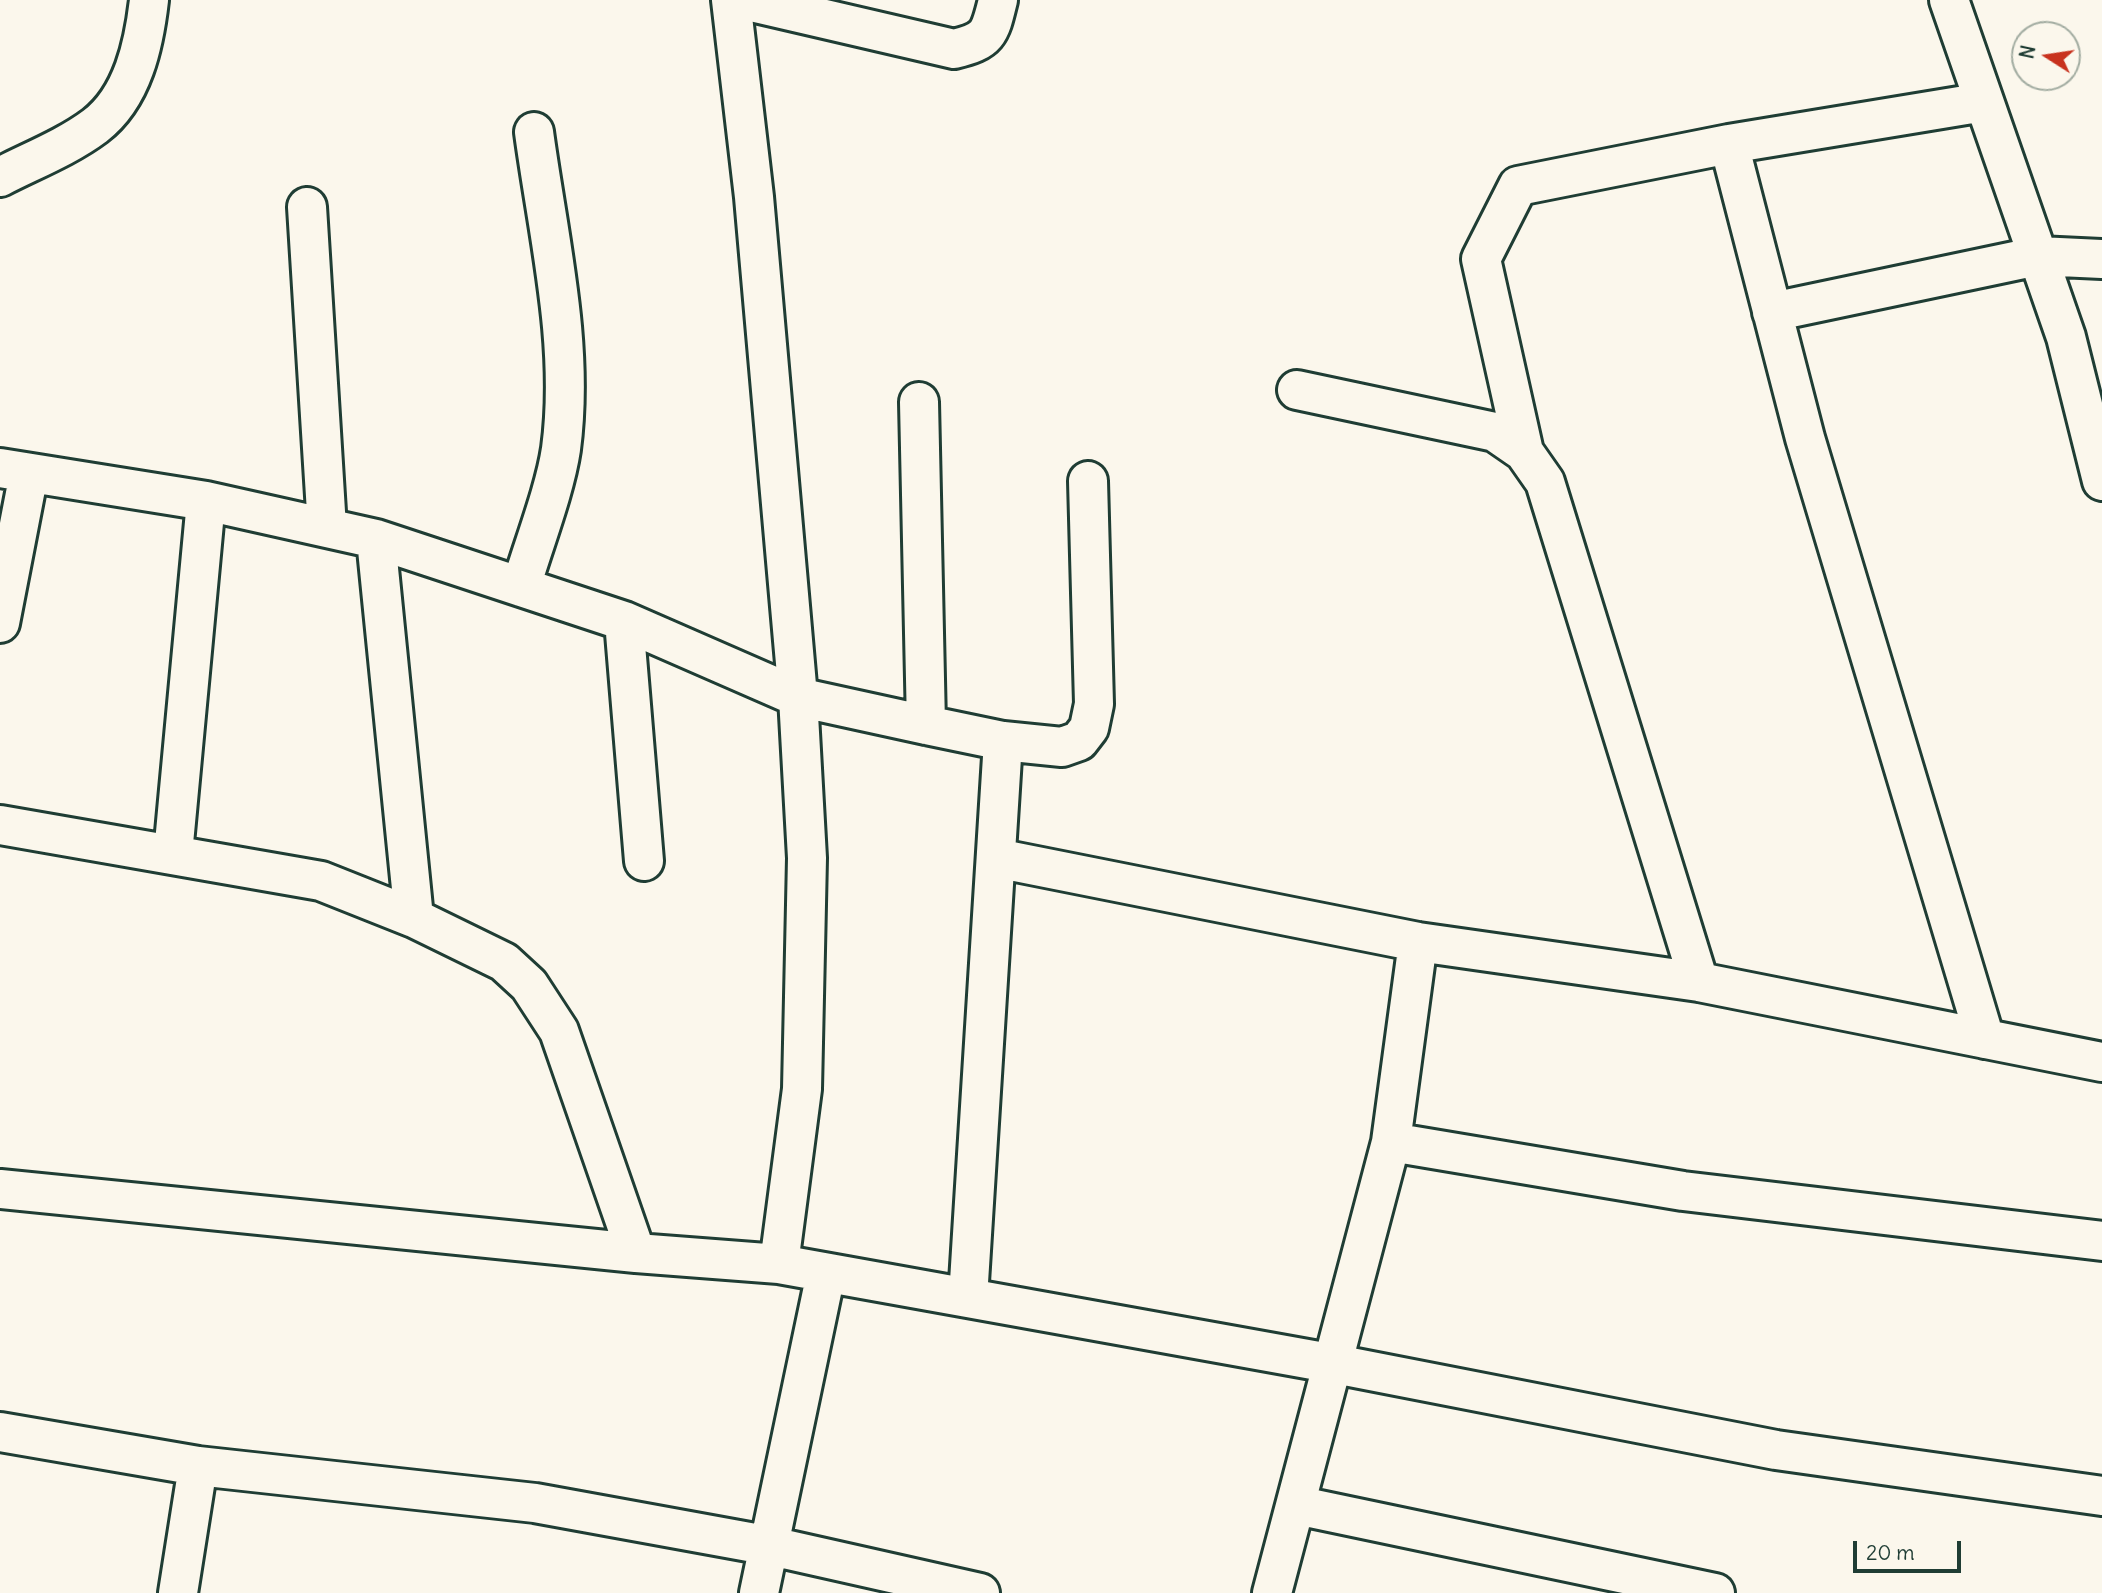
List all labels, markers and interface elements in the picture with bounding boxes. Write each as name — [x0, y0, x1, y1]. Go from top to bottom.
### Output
north arrow — [2011, 21, 2081, 91]
text: N — [2014, 43, 2041, 61]
scale bar — [1857, 1526, 1966, 1570]
text: 20 m — [1866, 1539, 1915, 1566]

